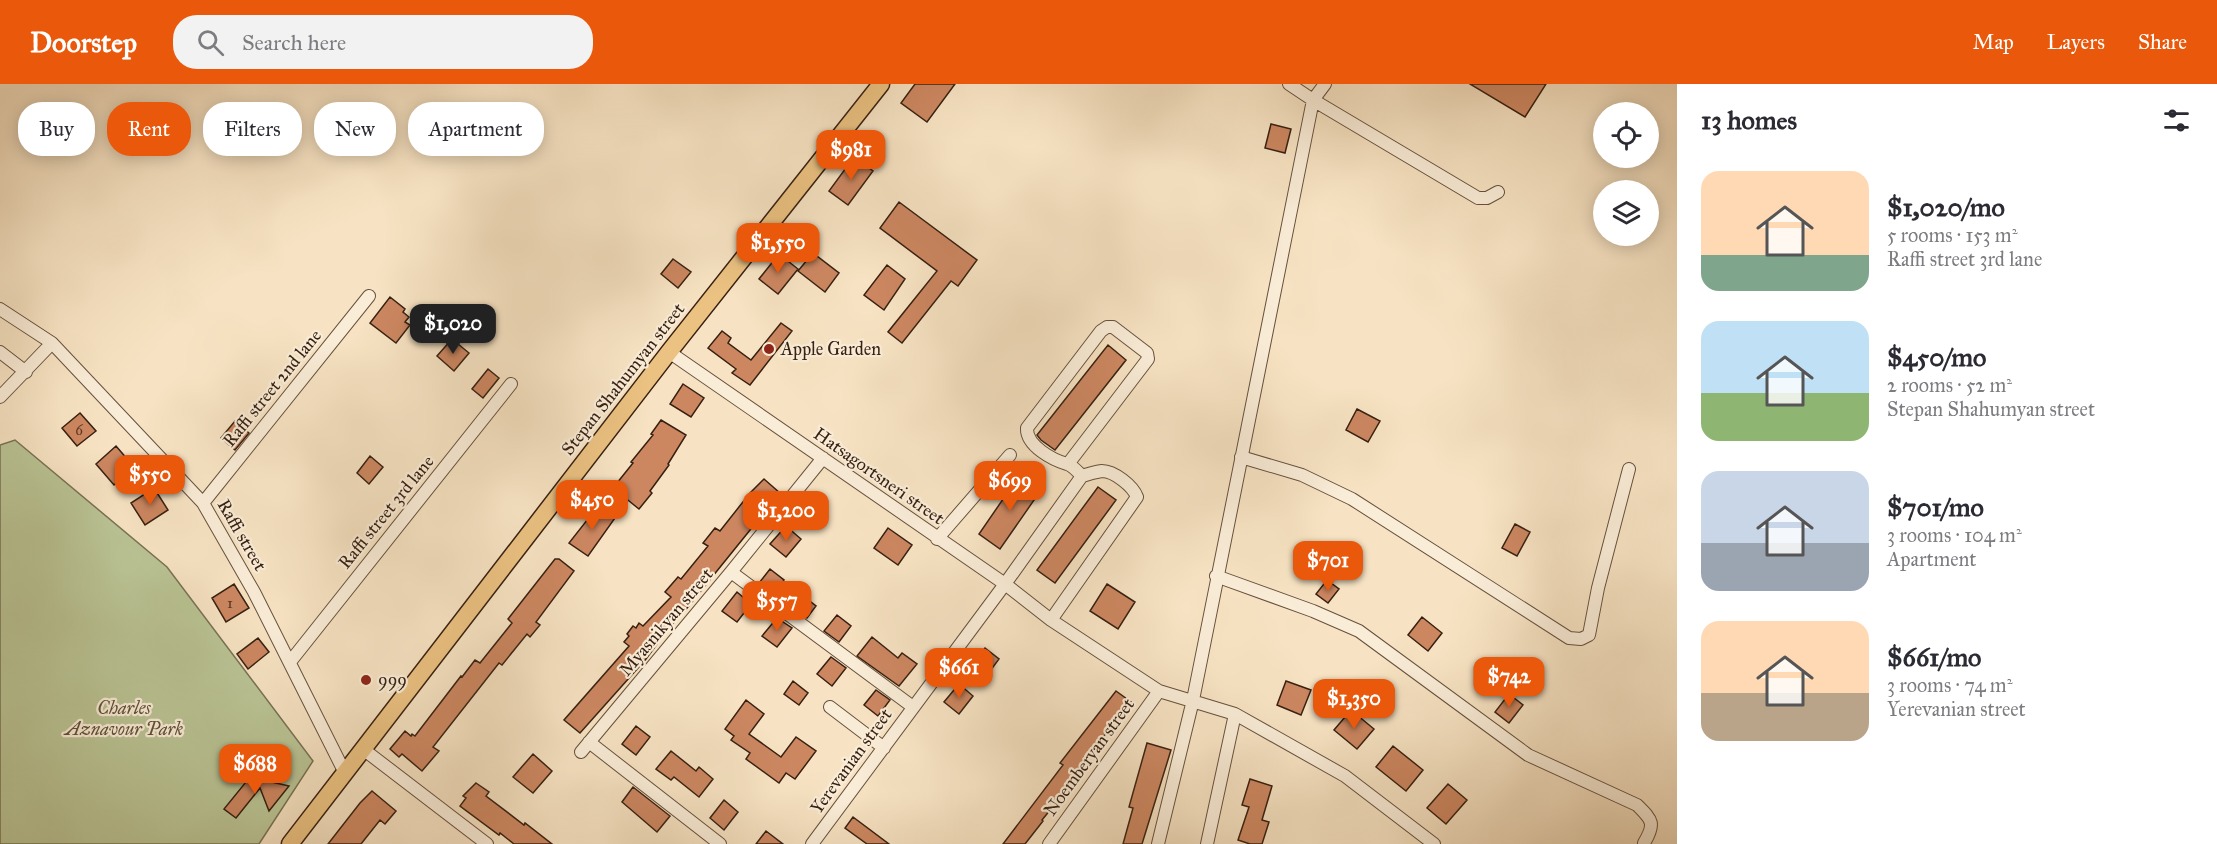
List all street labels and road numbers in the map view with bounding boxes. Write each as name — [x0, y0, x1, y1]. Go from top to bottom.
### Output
street label: Stepan Shahumyan street — [557, 298, 690, 460]
street label: Raffi street 2nd lane — [218, 325, 326, 451]
street label: Hatsagortsneri street — [809, 423, 949, 531]
street label: Raffi street 3rd lane — [333, 451, 439, 573]
street label: Raffi street — [213, 495, 272, 575]
street label: Myasnikyan street — [614, 563, 718, 680]
street label: Noemberyan street — [1039, 693, 1139, 820]
street label: Yerevanian street — [805, 704, 897, 818]

